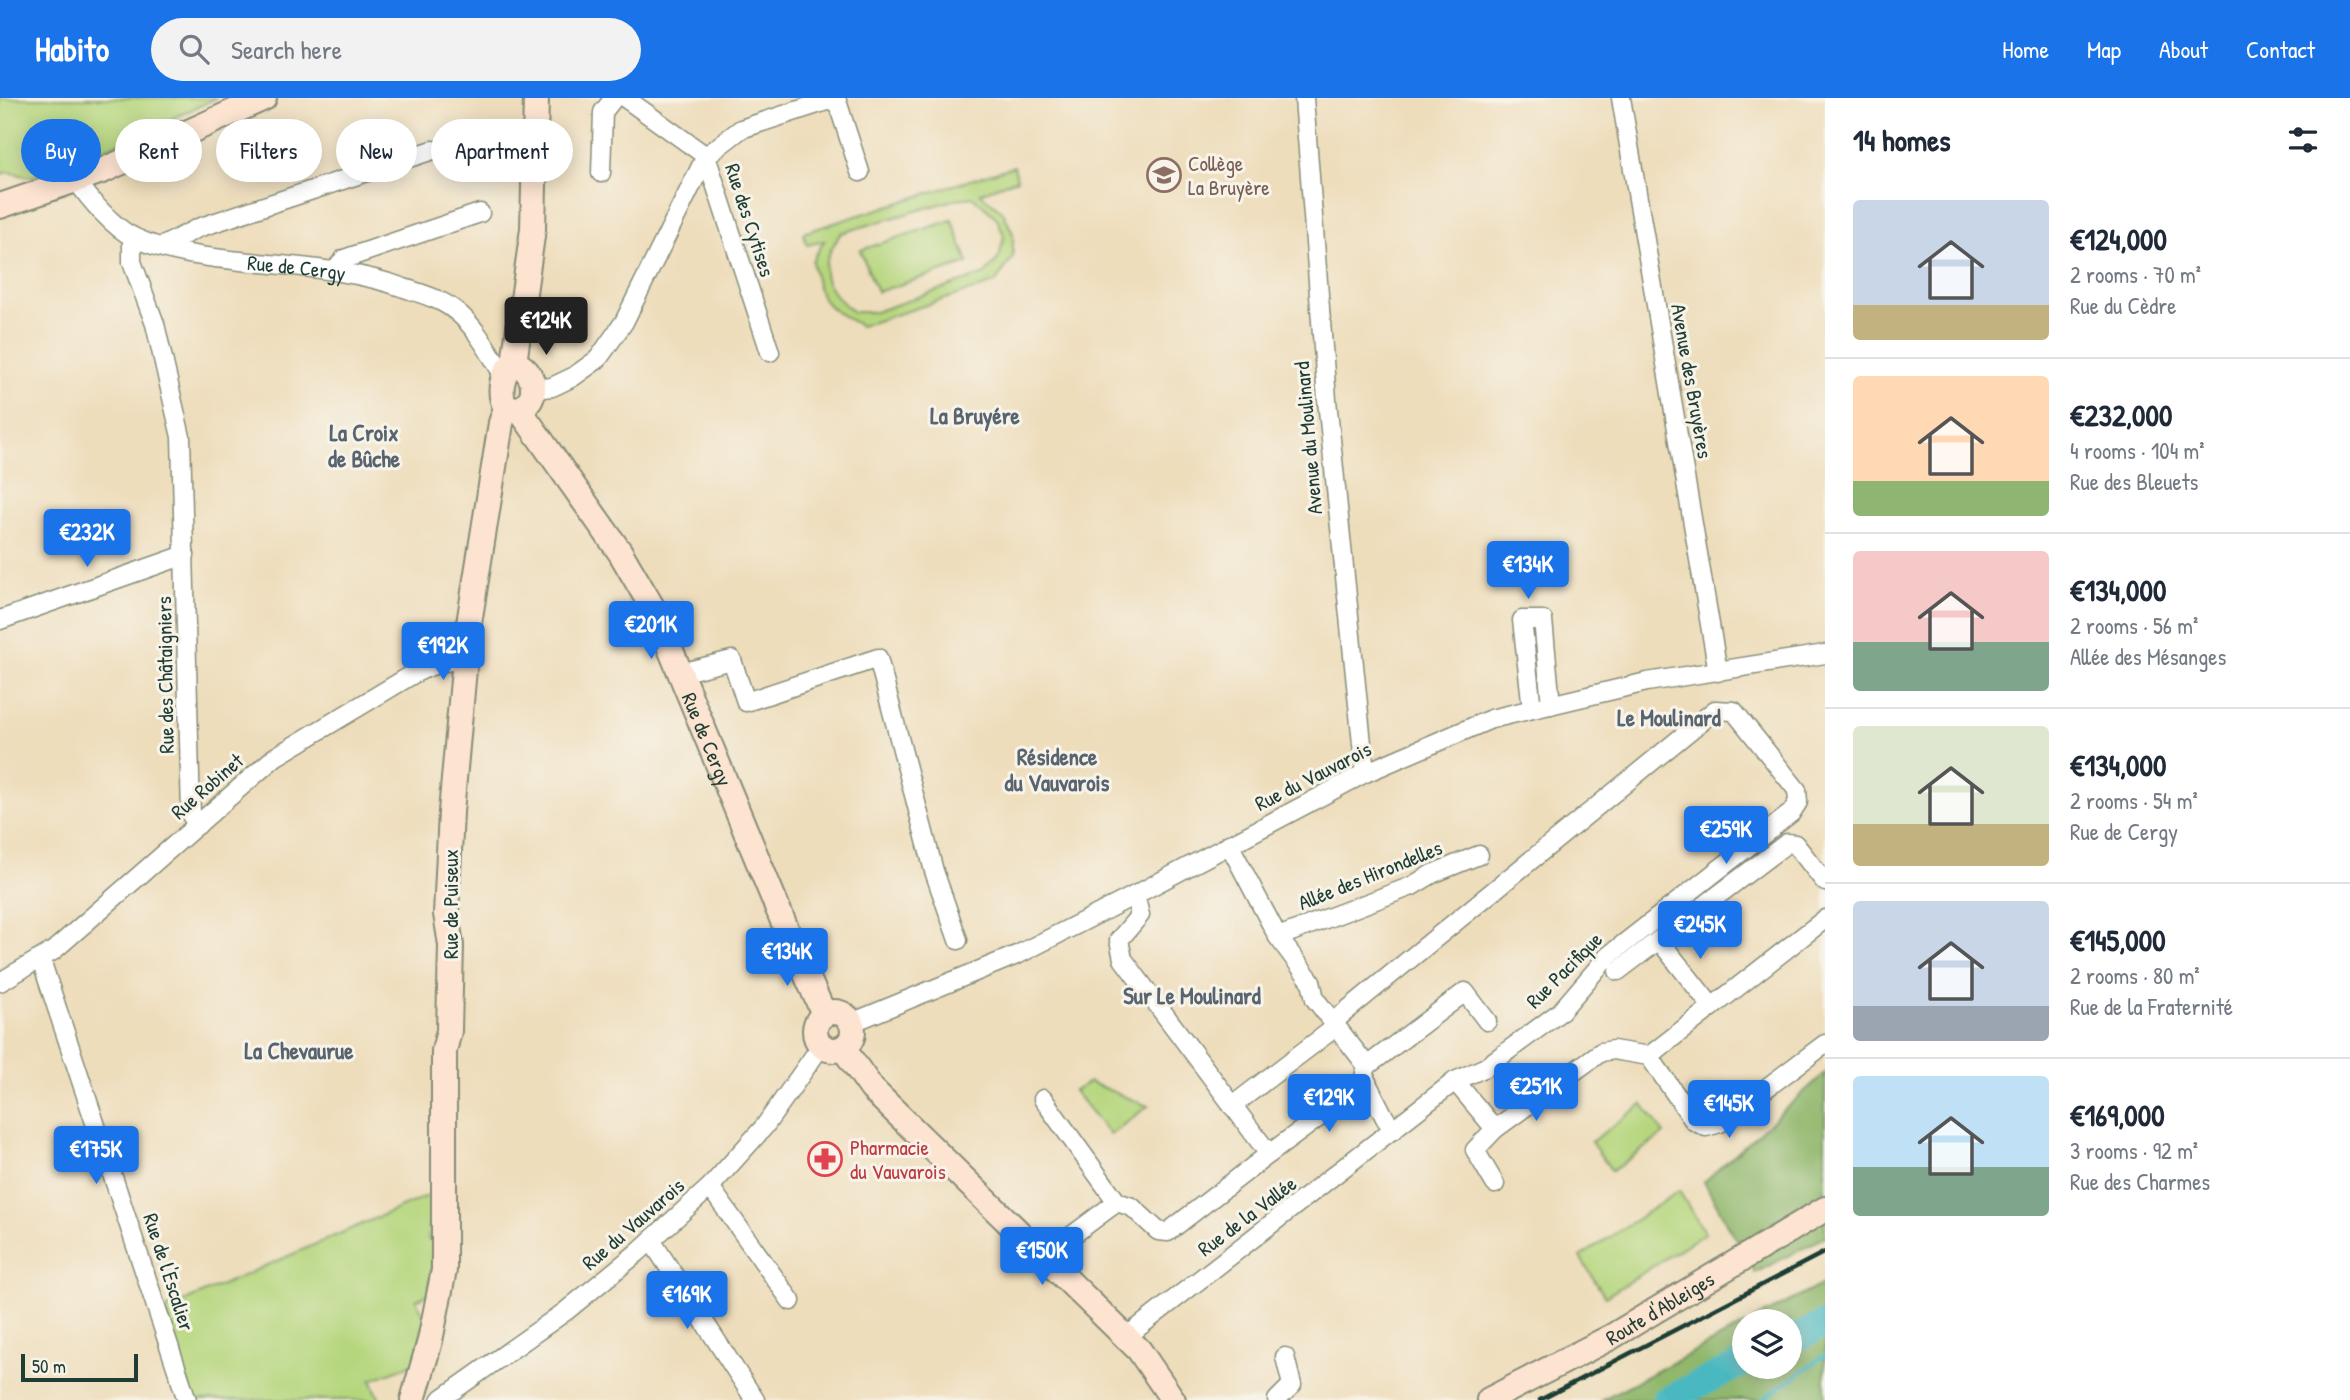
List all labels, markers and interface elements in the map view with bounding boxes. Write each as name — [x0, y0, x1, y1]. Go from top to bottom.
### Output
search box — [151, 18, 641, 81]
text: Habito — [35, 27, 109, 71]
icon: search — [175, 30, 213, 68]
text: Search here — [231, 32, 342, 67]
text: Home — [2002, 33, 2049, 65]
text: Map — [2087, 33, 2121, 65]
text: About — [2159, 33, 2208, 65]
text: Contact — [2246, 33, 2315, 65]
chip: Buy — [21, 119, 101, 182]
chip: Rent — [115, 119, 202, 182]
chip: Filters — [216, 119, 322, 182]
chip: New — [336, 119, 417, 182]
chip: Apartment — [431, 119, 573, 182]
text: 14 homes — [1853, 120, 1951, 160]
icon: filters — [2284, 121, 2322, 159]
place label: Collège La Bruyère — [1188, 149, 1270, 202]
school or university icon: Collège La Bruyère — [1145, 156, 1183, 194]
street label: Rue des Cytises — [718, 160, 782, 280]
text: €124,000 — [2070, 219, 2167, 259]
icon: home — [1909, 228, 1993, 312]
street label: Rue de Cergy — [246, 247, 348, 287]
text: 2 rooms · 70 m² — [2070, 259, 2201, 290]
text: Rue du Cèdre — [2070, 290, 2176, 321]
pin: €124K — [497, 298, 595, 357]
street label: Avenue des Bruyères — [1664, 301, 1720, 461]
text: €124K — [521, 304, 571, 335]
street label: Avenue du Moulinard — [1287, 360, 1329, 516]
text: €232,000 — [2070, 395, 2172, 435]
district label: La Bruyére — [930, 400, 1021, 432]
icon: home — [1909, 404, 1993, 488]
district label: La Croix de Bûche — [328, 417, 401, 474]
text: 4 rooms · 104 m² — [2070, 435, 2204, 466]
text: Rue des Bleuets — [2070, 466, 2198, 497]
pin: €232K — [38, 510, 136, 569]
text: €232K — [60, 516, 114, 547]
pin: €134K — [1479, 542, 1577, 601]
text: €134K — [1503, 548, 1553, 579]
text: €134,000 — [2070, 570, 2166, 610]
icon: home — [1909, 579, 1993, 663]
street label: Rue des Châtaigniers — [149, 596, 181, 754]
pin: €201K — [602, 602, 700, 661]
text: €201K — [625, 608, 677, 639]
text: 2 rooms · 56 m² — [2070, 610, 2198, 641]
pin: €192K — [394, 622, 492, 682]
text: €192K — [418, 629, 468, 660]
text: Allée des Mésanges — [2070, 641, 2226, 672]
street label: Rue de Cergy — [675, 688, 740, 790]
district label: Le Moulinard — [1617, 702, 1721, 733]
street label: Rue du Vauvarois — [1250, 734, 1376, 818]
district label: Résidence du Vauvarois — [1005, 741, 1110, 798]
text: €134,000 — [2070, 745, 2166, 785]
street label: Rue Robinet — [164, 746, 250, 826]
icon: home — [1909, 754, 1993, 838]
text: 2 rooms · 54 m² — [2070, 785, 2198, 816]
pin: €259K — [1677, 806, 1775, 866]
text: €259K — [1700, 813, 1752, 844]
text: Rue de Cergy — [2070, 816, 2178, 847]
street label: Allée des Hirondelles — [1294, 833, 1446, 917]
street label: Rue de Puiseux — [436, 849, 465, 959]
pin: €245K — [1651, 902, 1749, 961]
text: €245K — [1674, 908, 1726, 939]
text: €145,000 — [2070, 920, 2166, 960]
street label: Rue Pacifique — [1519, 925, 1609, 1015]
pin: €134K — [738, 928, 836, 988]
icon: home — [1909, 929, 1993, 1013]
text: €134K — [762, 935, 812, 966]
text: 2 rooms · 80 m² — [2070, 960, 2200, 991]
district label: Sur Le Moulinard — [1123, 980, 1261, 1011]
text: Rue de la Fraternité — [2070, 991, 2233, 1022]
district label: La Chevaurue — [245, 1035, 354, 1066]
pin: €251K — [1487, 1063, 1585, 1123]
text: €251K — [1510, 1070, 1562, 1101]
pin: €129K — [1280, 1074, 1378, 1134]
pin: €145K — [1680, 1080, 1778, 1140]
text: €129K — [1304, 1081, 1354, 1112]
text: €145K — [1704, 1087, 1754, 1118]
text: €169,000 — [2070, 1095, 2165, 1135]
icon: home — [1909, 1104, 1993, 1188]
pin: €175K — [47, 1126, 145, 1186]
text: €175K — [70, 1133, 122, 1164]
place label: Pharmacie du Vauvarois — [850, 1133, 946, 1186]
text: 3 rooms · 92 m² — [2070, 1135, 2198, 1166]
pharmacy icon: Pharmacie du Vauvarois — [806, 1140, 844, 1178]
text: Rue des Charmes — [2070, 1166, 2210, 1197]
street label: Rue de la Vallée — [1192, 1169, 1302, 1263]
street label: Rue du Vauvarois — [576, 1171, 690, 1277]
street label: Rue de l'Escalier — [136, 1209, 202, 1335]
pin: €150K — [993, 1228, 1091, 1287]
text: €150K — [1016, 1234, 1068, 1265]
street label: Route d'Ableiges — [1600, 1264, 1719, 1352]
pin: €169K — [638, 1272, 736, 1331]
text: €169K — [662, 1278, 712, 1309]
map controls — [1732, 1309, 1802, 1379]
button: layers — [1732, 1309, 1802, 1379]
scale bar — [21, 1351, 138, 1383]
text: 50 m — [32, 1353, 66, 1379]

